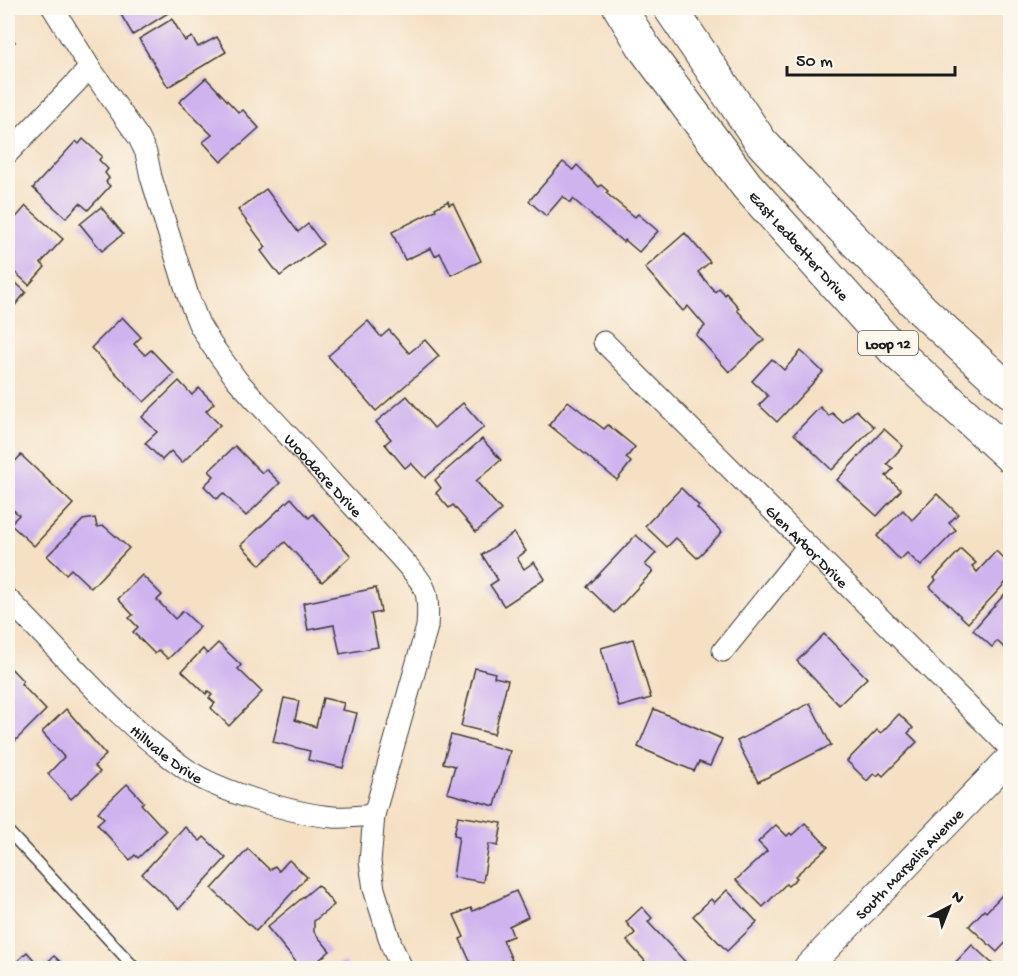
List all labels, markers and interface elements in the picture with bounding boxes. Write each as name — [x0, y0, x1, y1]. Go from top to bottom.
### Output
scale bar — [787, 39, 955, 77]
text: 50 m — [796, 52, 833, 73]
street label: East Ledbetter Drive — [743, 188, 852, 307]
road number: Loop 12 — [858, 331, 918, 355]
street label: Woodacre Drive — [278, 431, 365, 523]
street label: Glen Arbor Drive — [760, 503, 851, 594]
street label: Hillvale Drive — [125, 722, 205, 790]
street label: South Marsalis Avenue — [853, 805, 970, 925]
north arrow — [919, 877, 979, 937]
text: N — [946, 888, 967, 909]

